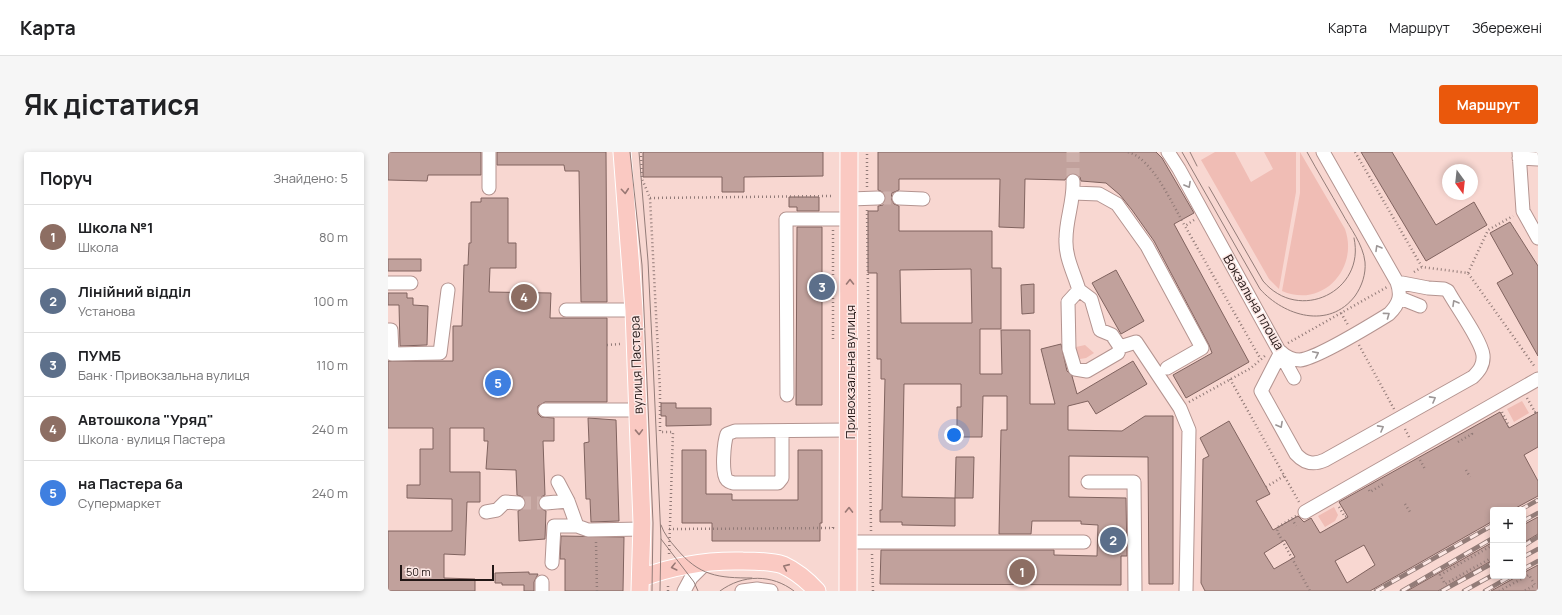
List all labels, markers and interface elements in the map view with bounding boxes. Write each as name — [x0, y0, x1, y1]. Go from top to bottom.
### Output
text: Карта — [20, 15, 76, 41]
text: Карта — [1328, 18, 1367, 37]
text: Маршрут — [1389, 18, 1450, 37]
text: Збережені — [1472, 18, 1542, 37]
text: Як дістатися — [24, 85, 200, 123]
button: Маршрут — [1439, 85, 1538, 124]
north arrow — [1442, 164, 1478, 200]
text: Поруч — [40, 167, 92, 190]
text: Знайдено: 5 — [273, 169, 348, 187]
one-way arrow — [1184, 181, 1191, 188]
one-way arrow — [621, 188, 630, 194]
text: Школа №1 — [78, 217, 154, 238]
text: 1 — [50, 228, 56, 246]
text: 80 m — [319, 228, 348, 246]
text: Школа — [78, 238, 119, 256]
one-way arrow — [1375, 245, 1382, 252]
street label: Вокзальна площа — [1219, 251, 1289, 353]
pin: 3 — [809, 272, 835, 302]
one-way arrow — [846, 279, 854, 285]
text: Лінійний відділ — [78, 281, 191, 302]
pin: 4 — [511, 282, 537, 312]
text: 2 — [49, 292, 57, 310]
text: 100 m — [313, 292, 348, 310]
one-way arrow — [1452, 300, 1459, 307]
text: Установа — [78, 302, 135, 320]
street label: Привокзальна вулиця — [841, 305, 859, 439]
one-way arrow — [1382, 313, 1389, 320]
street label: вулиця Пастера — [625, 315, 647, 415]
text: ПУМБ — [78, 345, 121, 366]
one-way arrow — [1312, 351, 1320, 359]
text: 3 — [49, 356, 57, 374]
text: 110 m — [316, 356, 348, 374]
text: Банк · Привокзальна вулиця — [78, 366, 250, 384]
pin: 5 — [485, 368, 511, 398]
one-way arrow — [1429, 397, 1436, 404]
text: Автошкола "Уряд" — [78, 409, 214, 430]
text: 4 — [49, 420, 57, 438]
text: 240 m — [312, 420, 348, 438]
one-way arrow — [1275, 421, 1282, 428]
your location — [944, 425, 964, 445]
one-way arrow — [1377, 426, 1384, 433]
one-way arrow — [635, 429, 643, 435]
text: Школа · вулиця Пастера — [78, 430, 225, 448]
text: на Пастера 6а — [78, 473, 183, 494]
text: 5 — [49, 484, 57, 502]
text: 240 m — [312, 484, 348, 502]
text: Супермаркет — [78, 494, 161, 512]
one-way arrow — [845, 507, 853, 513]
map controls — [1490, 507, 1526, 579]
button: + — [1490, 507, 1526, 543]
pin: 2 — [1100, 525, 1126, 555]
button: − — [1490, 543, 1526, 579]
pin: 1 — [1009, 557, 1035, 587]
scale bar — [400, 563, 494, 582]
one-way arrow — [671, 563, 677, 571]
text: 50 m — [406, 564, 431, 579]
one-way arrow — [783, 564, 791, 572]

